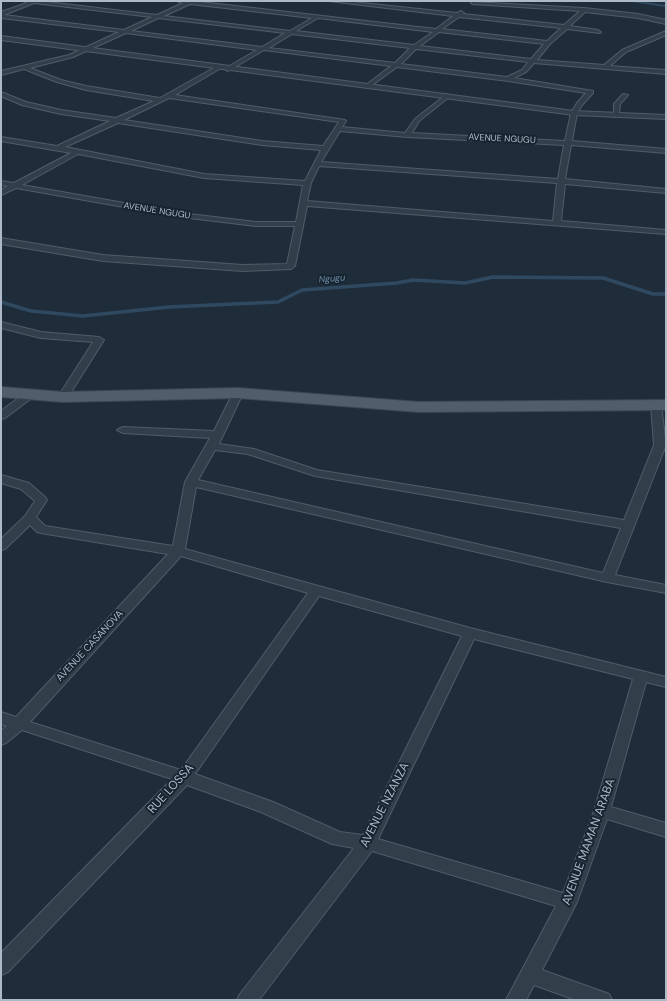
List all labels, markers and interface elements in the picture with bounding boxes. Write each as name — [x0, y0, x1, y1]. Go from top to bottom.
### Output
street label: AVENUE NGUGU — [468, 132, 536, 146]
street label: AVENUE NGUGU — [123, 200, 191, 222]
water label: Ngugu — [318, 272, 346, 286]
street label: AVENUE CASANOVA — [54, 608, 126, 684]
street label: AVENUE NZANZA — [357, 760, 413, 850]
street label: RUE LOSSA — [145, 761, 197, 817]
street label: AVENUE MAMAN ARABA — [559, 777, 619, 907]

